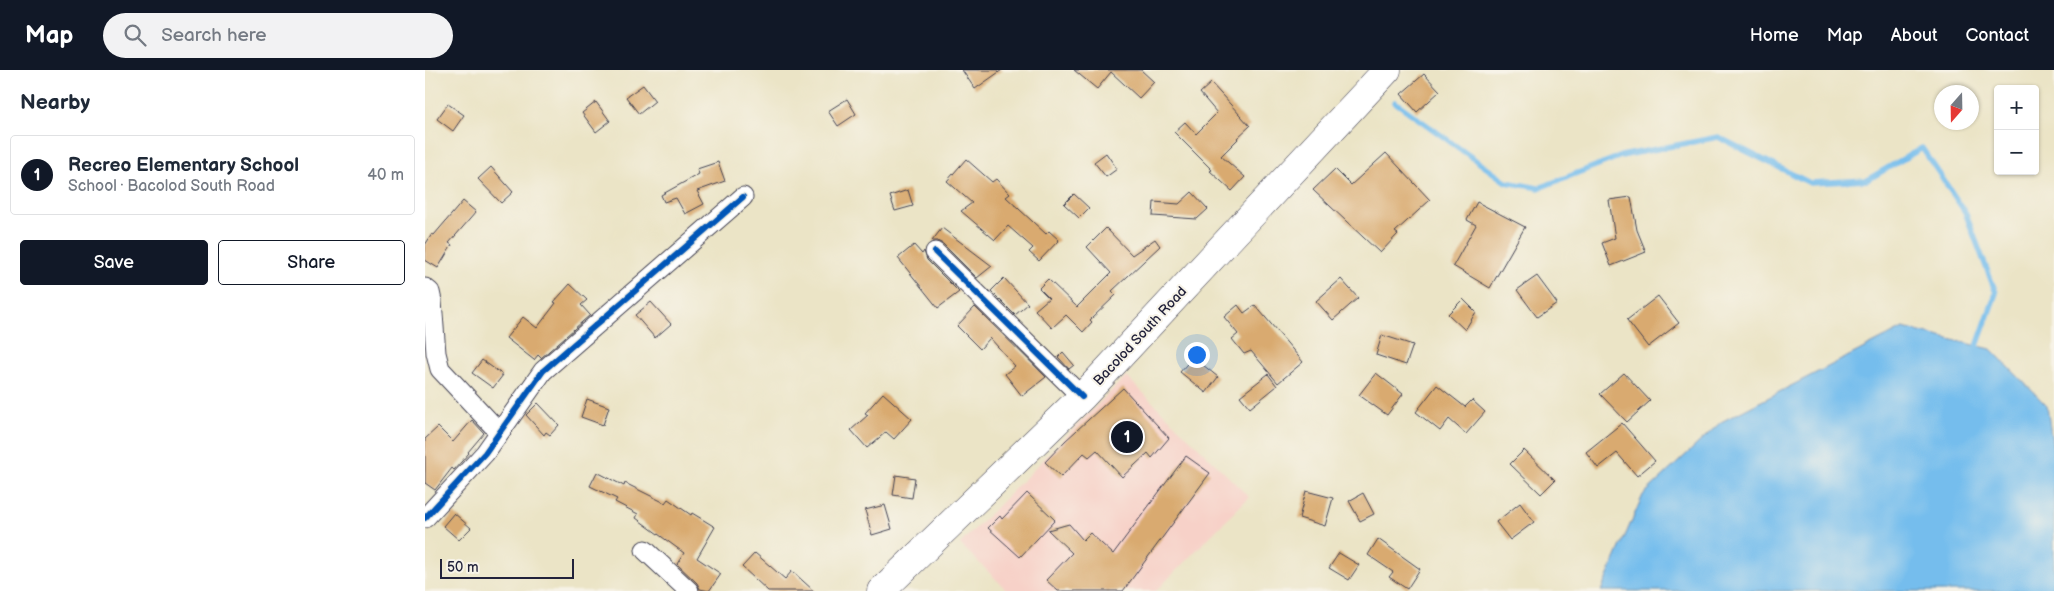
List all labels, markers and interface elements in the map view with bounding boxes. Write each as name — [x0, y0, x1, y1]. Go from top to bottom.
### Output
search box — [103, 13, 453, 58]
text: Map — [25, 21, 73, 50]
icon: search — [121, 21, 149, 49]
text: Search here — [161, 24, 267, 47]
text: Home — [1750, 25, 1799, 46]
text: Map — [1827, 25, 1863, 46]
text: About — [1891, 25, 1938, 46]
text: Contact — [1966, 25, 2029, 46]
north arrow — [1934, 85, 1979, 130]
map controls — [1994, 85, 2039, 175]
button: + — [1994, 85, 2039, 130]
text: Nearby — [20, 90, 90, 115]
button: − — [1994, 130, 2039, 175]
text: Recreo Elementary School — [68, 154, 299, 177]
text: 1 — [34, 166, 40, 185]
text: 40 m — [367, 166, 404, 185]
text: School · Bacolod South Road — [68, 177, 275, 196]
button: Save — [20, 240, 208, 285]
button: Share — [218, 240, 405, 285]
street label: Bacolod South Road — [1090, 283, 1190, 389]
your location — [1184, 342, 1210, 368]
pin: 1 — [1111, 418, 1143, 456]
scale bar — [440, 556, 574, 579]
text: 50 m — [447, 559, 479, 576]

